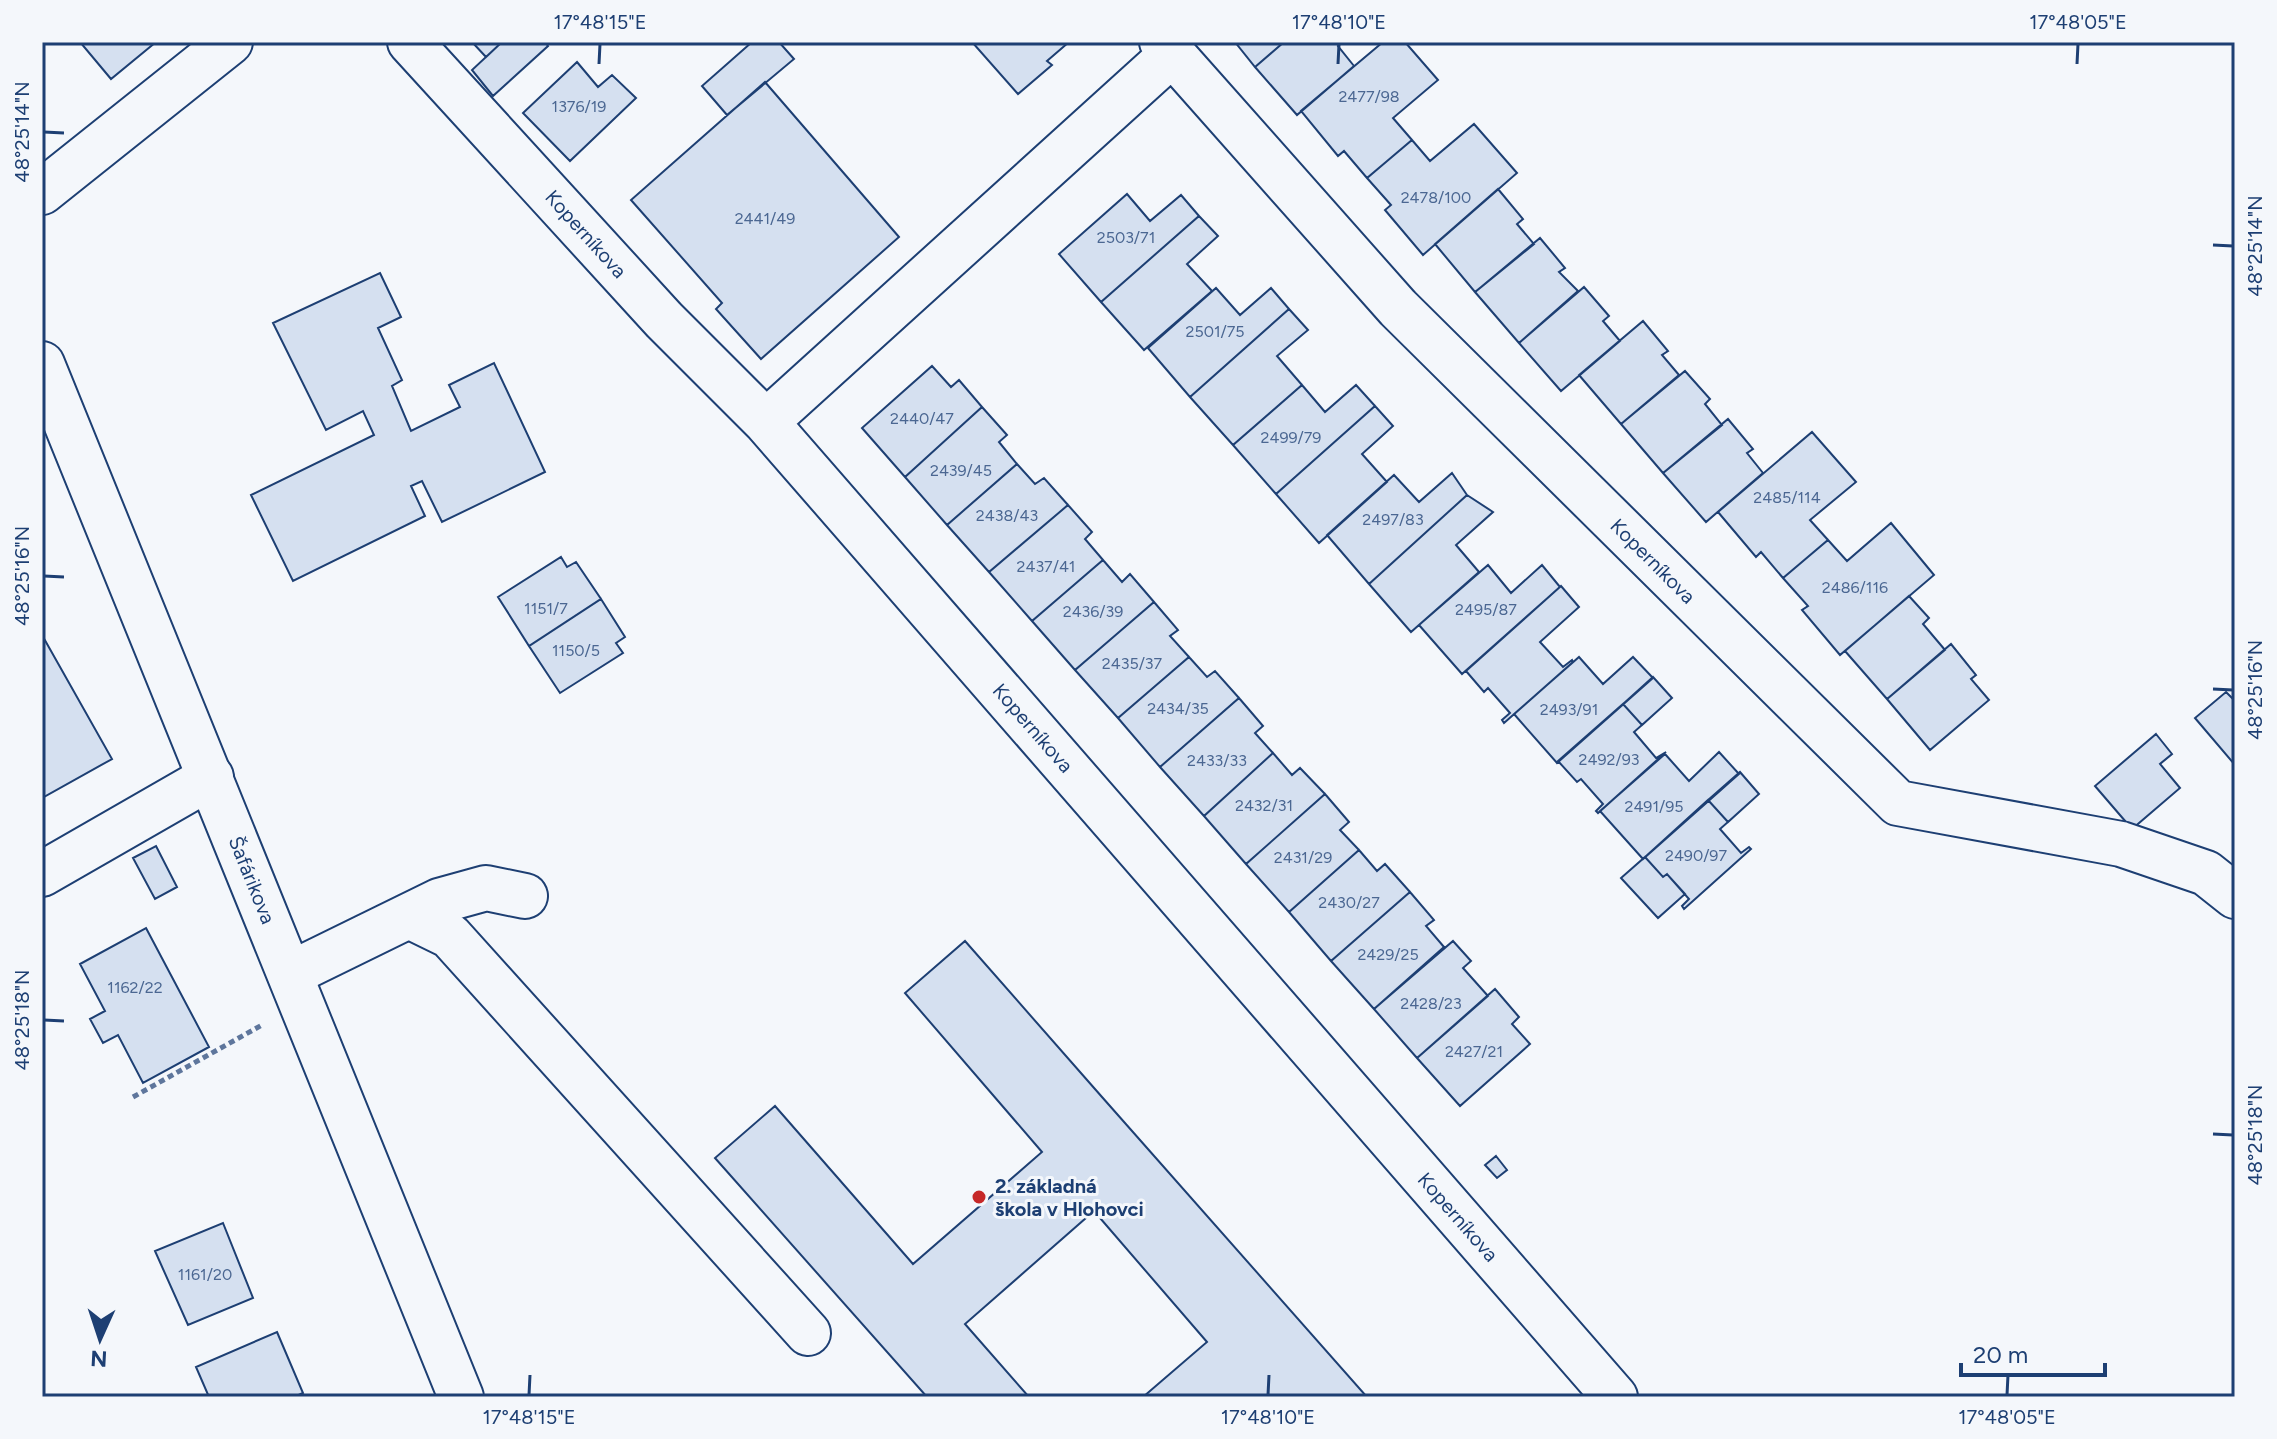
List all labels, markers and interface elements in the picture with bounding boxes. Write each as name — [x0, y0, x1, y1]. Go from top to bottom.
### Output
text: 17°48'15"E — [553, 10, 647, 34]
text: 17°48'10"E — [1292, 10, 1386, 34]
text: 17°48'05"E — [2029, 10, 2127, 34]
text: 48°25'14"N — [10, 81, 34, 183]
house number: 2477/98 — [1338, 87, 1400, 106]
house number: 1376/19 — [552, 97, 606, 116]
street label: Koperníkova — [540, 185, 632, 283]
house number: 2478/100 — [1401, 188, 1471, 207]
text: 48°25'14"N — [2243, 195, 2267, 297]
house number: 2441/49 — [735, 209, 795, 228]
house number: 2503/71 — [1097, 228, 1155, 247]
house number: 2501/75 — [1185, 322, 1245, 341]
house number: 2440/47 — [890, 409, 954, 428]
house number: 2499/79 — [1261, 428, 1321, 447]
house number: 2439/45 — [930, 461, 992, 480]
house number: 2485/114 — [1753, 488, 1821, 507]
house number: 2438/43 — [976, 506, 1038, 525]
house number: 2497/83 — [1362, 510, 1424, 529]
street label: Koperníkova — [1606, 514, 1700, 608]
text: 48°25'16"N — [10, 526, 34, 626]
house number: 2437/41 — [1017, 557, 1075, 576]
house number: 2486/116 — [1822, 578, 1888, 597]
house number: 1151/7 — [524, 599, 568, 618]
house number: 2495/87 — [1455, 600, 1517, 619]
house number: 2436/39 — [1063, 602, 1123, 621]
text: 48°25'16"N — [2243, 640, 2267, 740]
house number: 1150/5 — [552, 641, 600, 660]
house number: 2435/37 — [1102, 654, 1163, 673]
street label: Koperníkova — [988, 679, 1078, 777]
house number: 2434/35 — [1147, 699, 1209, 718]
house number: 2493/91 — [1540, 700, 1598, 719]
house number: 2492/93 — [1579, 750, 1639, 769]
house number: 2433/33 — [1187, 751, 1247, 770]
house number: 2432/31 — [1235, 796, 1293, 815]
house number: 2491/95 — [1624, 797, 1684, 816]
street label: Šafárikova — [224, 833, 280, 927]
house number: 2490/97 — [1665, 846, 1727, 865]
house number: 2431/29 — [1274, 848, 1332, 867]
house number: 2430/27 — [1318, 893, 1380, 912]
house number: 2429/25 — [1357, 945, 1419, 964]
text: 48°25'18"N — [10, 969, 34, 1071]
house number: 1162/22 — [107, 978, 163, 997]
house number: 2428/23 — [1400, 994, 1462, 1013]
house number: 2427/21 — [1445, 1042, 1503, 1061]
text: 48°25'18"N — [2243, 1084, 2267, 1186]
street label: Koperníkova — [1413, 1168, 1503, 1266]
place label: 2. základná škola v Hlohovci — [995, 1174, 1144, 1221]
marker: 2. základná škola v Hlohovci — [970, 1188, 988, 1206]
house number: 1161/20 — [178, 1265, 232, 1284]
north arrow — [60, 1299, 140, 1379]
scale bar — [1961, 1327, 2105, 1377]
text: 20 m — [1973, 1340, 2028, 1369]
text: N — [90, 1345, 108, 1372]
text: 17°48'15"E — [482, 1405, 576, 1429]
text: 17°48'10"E — [1221, 1405, 1315, 1429]
text: 17°48'05"E — [1958, 1405, 2056, 1429]

